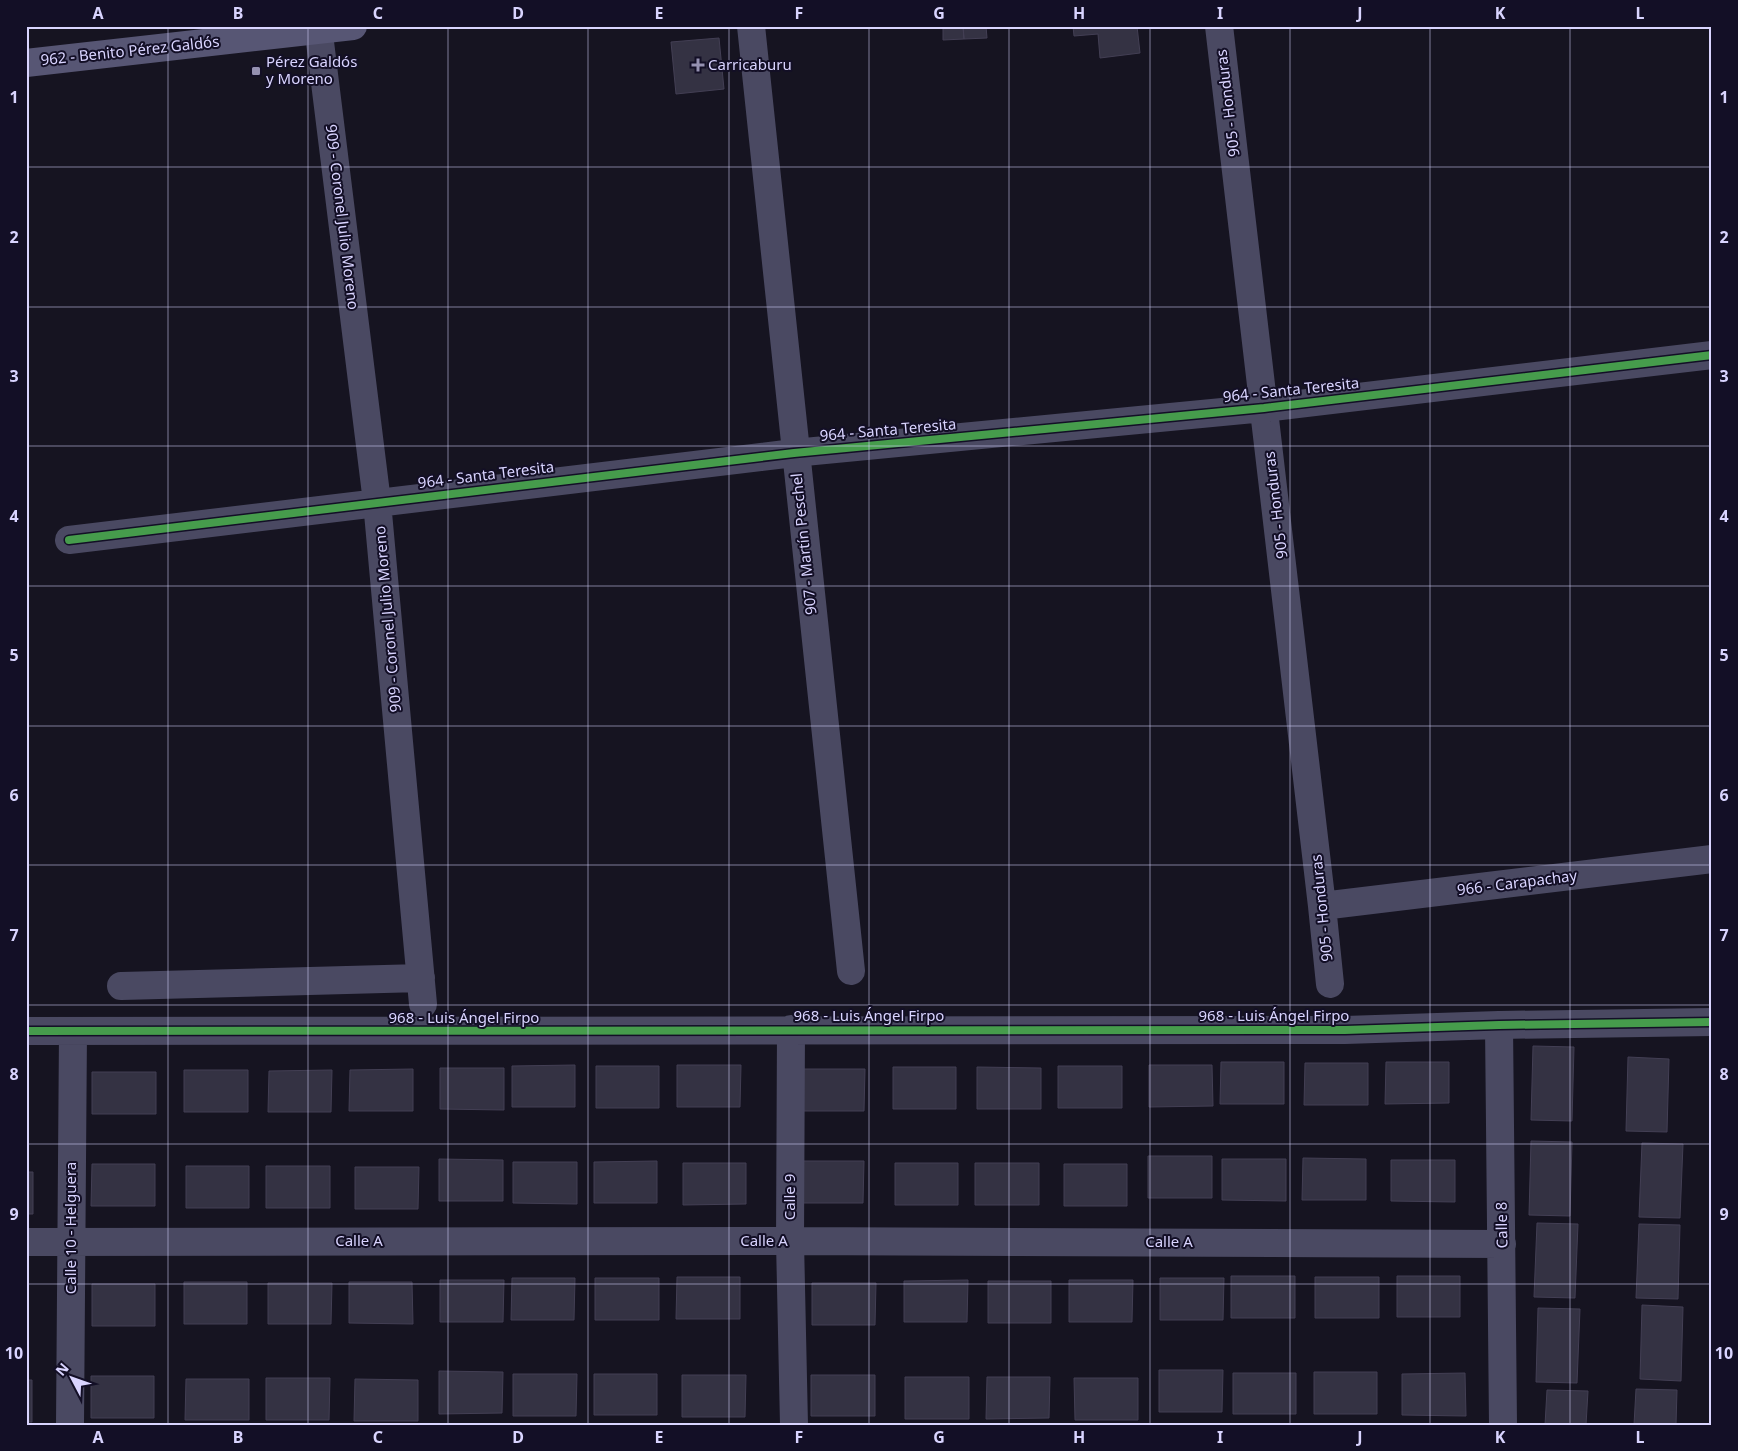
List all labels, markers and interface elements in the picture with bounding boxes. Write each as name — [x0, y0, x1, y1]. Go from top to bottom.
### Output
text: A — [92, 2, 104, 24]
text: B — [233, 2, 243, 24]
text: C — [373, 2, 383, 24]
text: D — [512, 2, 524, 24]
text: E — [655, 2, 664, 24]
text: F — [795, 2, 803, 24]
text: G — [933, 2, 945, 24]
text: H — [1073, 2, 1085, 24]
text: I — [1217, 2, 1223, 24]
text: J — [1355, 2, 1363, 24]
text: K — [1495, 2, 1506, 24]
text: L — [1636, 2, 1645, 24]
street label: 962 - Benito Pérez Galdós — [40, 31, 220, 69]
street label: 905 - Honduras — [1211, 48, 1244, 158]
place label: Pérez Galdós y Moreno — [266, 51, 357, 88]
place label: Carricaburu — [708, 54, 792, 74]
marker: Carricaburu — [692, 59, 704, 71]
marker: Pérez Galdós y Moreno — [250, 65, 262, 77]
text: 1 — [9, 86, 19, 108]
text: 1 — [1719, 86, 1729, 108]
street label: 909 - Coronel Julio Moreno — [322, 123, 364, 311]
text: 2 — [9, 226, 19, 248]
text: 2 — [1719, 226, 1729, 248]
text: 3 — [9, 365, 19, 387]
text: 3 — [1719, 365, 1729, 387]
street label: 964 - Santa Teresita — [1222, 372, 1360, 406]
street label: 964 - Santa Teresita — [819, 413, 957, 445]
street label: 905 - Honduras — [1259, 450, 1292, 560]
street label: 964 - Santa Teresita — [417, 456, 555, 492]
street label: 907 - Martín Peschel — [786, 472, 820, 616]
text: 4 — [9, 505, 19, 527]
text: 4 — [1719, 505, 1729, 527]
street label: 909 - Coronel Julio Moreno — [369, 525, 405, 713]
text: 5 — [9, 644, 19, 666]
text: 5 — [1719, 644, 1729, 666]
text: 6 — [9, 784, 19, 806]
text: 6 — [1719, 784, 1729, 806]
street label: 905 - Honduras — [1305, 853, 1337, 963]
street label: 966 - Carapachay — [1456, 865, 1578, 899]
text: 7 — [9, 924, 19, 946]
text: 7 — [1719, 924, 1729, 946]
street label: 968 - Luis Ángel Firpo — [794, 1005, 944, 1025]
street label: 968 - Luis Ángel Firpo — [1199, 1005, 1349, 1025]
street label: 968 - Luis Ángel Firpo — [389, 1007, 539, 1027]
text: 8 — [9, 1063, 19, 1085]
text: 8 — [1719, 1063, 1729, 1085]
street label: Calle 10 - Helguera — [60, 1162, 80, 1294]
street label: Calle 9 — [779, 1174, 799, 1220]
street label: Calle 8 — [1491, 1202, 1511, 1248]
text: 9 — [9, 1203, 19, 1225]
text: 9 — [1719, 1203, 1729, 1225]
street label: Calle A — [335, 1230, 383, 1250]
street label: Calle A — [740, 1230, 788, 1250]
street label: Calle A — [1145, 1231, 1193, 1251]
text: 10 — [5, 1342, 23, 1364]
text: 10 — [1715, 1342, 1733, 1364]
north arrow — [48, 1354, 98, 1404]
text: N — [51, 1359, 73, 1380]
text: A — [92, 1426, 104, 1448]
text: B — [233, 1426, 243, 1448]
text: C — [373, 1426, 383, 1448]
text: D — [512, 1426, 524, 1448]
text: E — [655, 1426, 664, 1448]
text: F — [795, 1426, 803, 1448]
text: G — [933, 1426, 945, 1448]
text: H — [1073, 1426, 1085, 1448]
text: I — [1217, 1426, 1223, 1448]
text: J — [1355, 1426, 1363, 1448]
text: K — [1495, 1426, 1506, 1448]
text: L — [1636, 1426, 1645, 1448]

